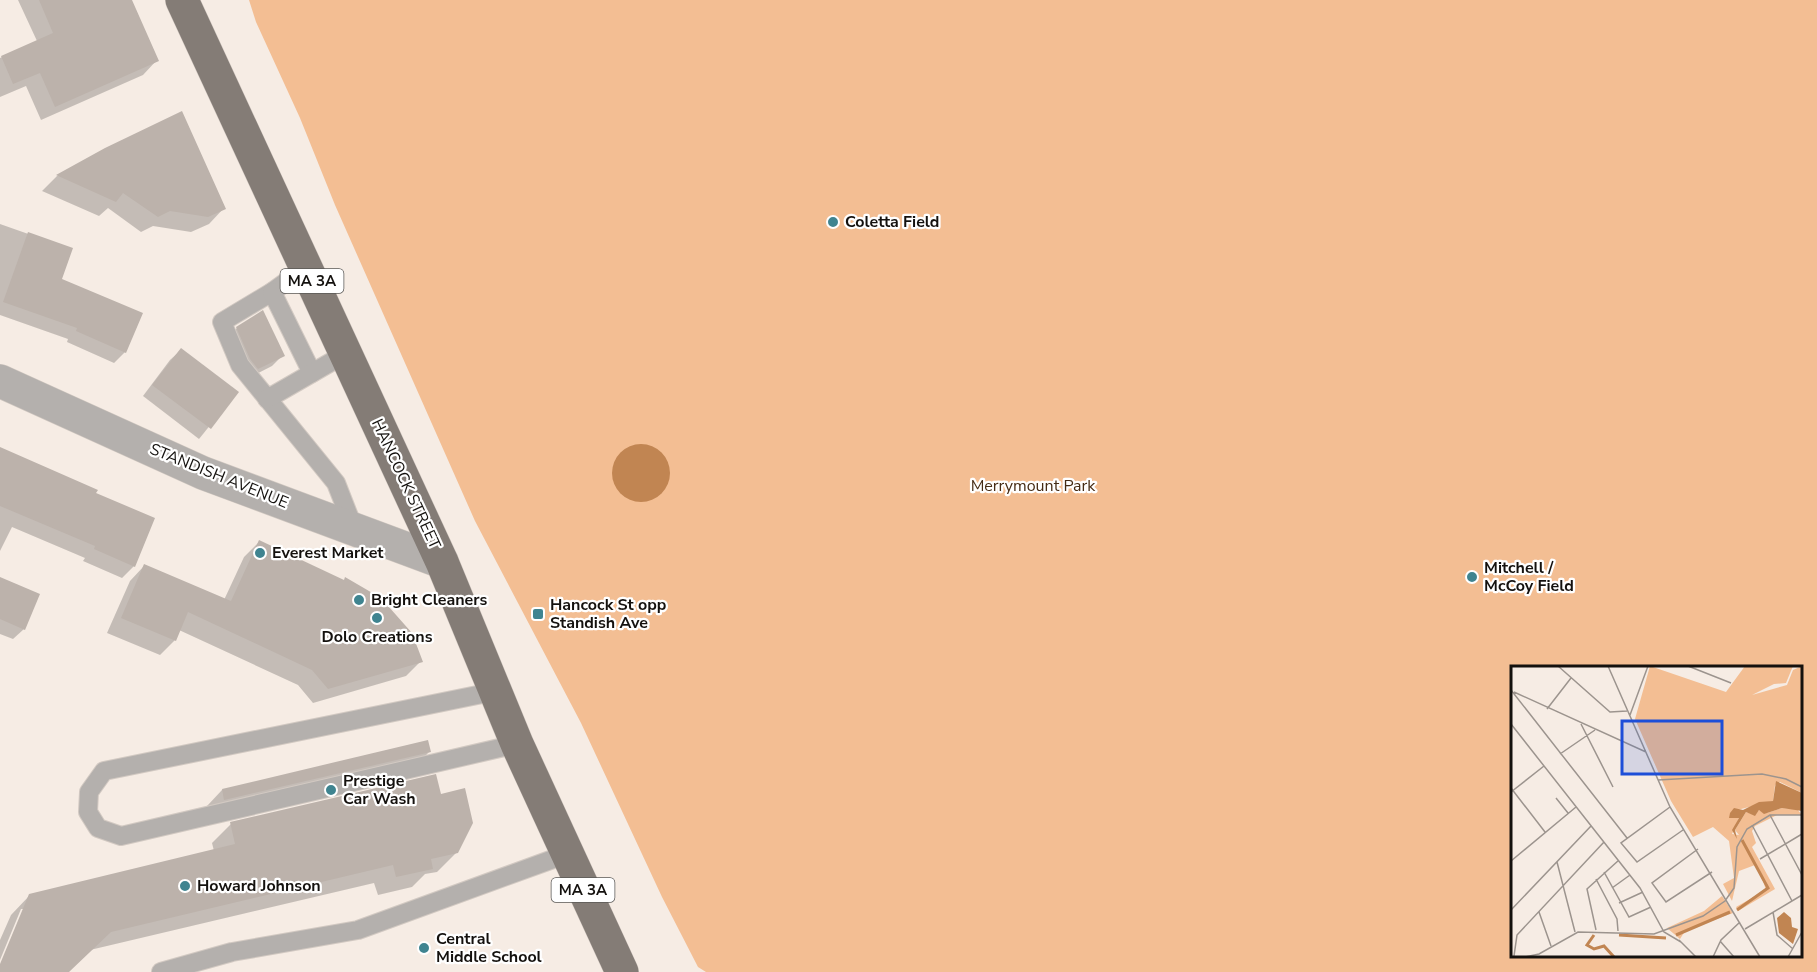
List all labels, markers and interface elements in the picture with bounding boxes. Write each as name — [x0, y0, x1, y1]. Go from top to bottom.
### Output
place label: Coletta Field — [845, 211, 939, 233]
marker: Coletta Field — [826, 215, 840, 229]
road number: MA 3A — [280, 269, 344, 293]
street label: HANCOCK STREET — [366, 415, 446, 553]
street label: STANDISH AVENUE — [146, 438, 292, 514]
park label: Merrymount Park — [971, 475, 1096, 497]
place label: Everest Market — [272, 542, 384, 564]
marker: Everest Market — [253, 546, 267, 560]
place label: Mitchell / McCoy Field — [1484, 557, 1574, 597]
marker: Mitchell / McCoy Field — [1465, 570, 1479, 584]
place label: Bright Cleaners — [371, 589, 487, 611]
marker: Bright Cleaners — [352, 593, 366, 607]
place label: Hancock St opp Standish Ave — [550, 594, 666, 634]
marker: Hancock St opp Standish Ave — [531, 607, 545, 621]
marker: Dolo Creations — [370, 611, 384, 625]
place label: Dolo Creations — [321, 626, 433, 648]
inset map — [1511, 666, 1802, 957]
place label: Prestige Car Wash — [343, 770, 416, 810]
marker: Prestige Car Wash — [324, 783, 338, 797]
place label: Howard Johnson — [197, 875, 321, 897]
road number: MA 3A — [552, 878, 614, 902]
marker: Howard Johnson — [178, 879, 192, 893]
place label: Central Middle School — [436, 928, 542, 968]
marker: Central Middle School — [417, 941, 431, 955]

